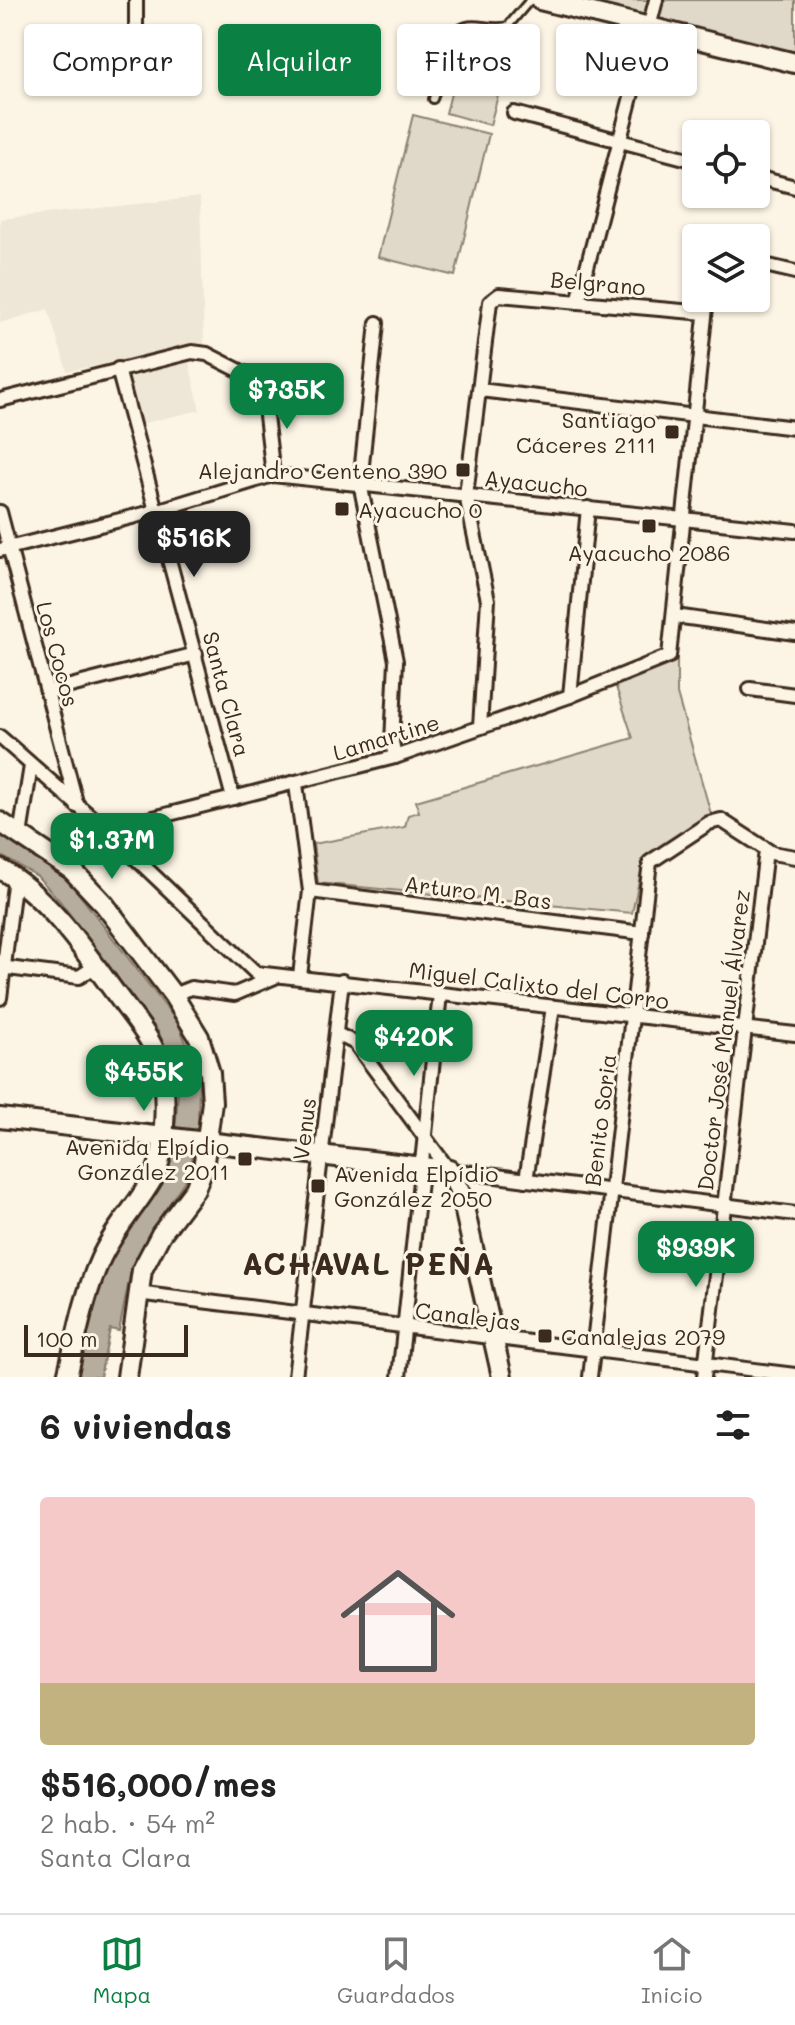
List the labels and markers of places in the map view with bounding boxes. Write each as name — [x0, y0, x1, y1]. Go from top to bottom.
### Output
pin: $735K — [231, 363, 343, 431]
place label: Santiago Cáceres 2111 — [516, 405, 656, 459]
marker: Santiago Cáceres 2111 — [663, 423, 681, 441]
place label: Alejandro Centeno 390 — [198, 456, 447, 485]
marker: Alejandro Centeno 390 — [454, 461, 472, 479]
place label: Ayacucho 0 — [358, 495, 482, 524]
marker: Ayacucho 0 — [333, 500, 351, 518]
pin: $516K — [138, 511, 250, 579]
marker: Ayacucho 2086 — [640, 517, 658, 535]
place label: Ayacucho 2086 — [567, 538, 731, 567]
pin: $1.37M — [47, 813, 177, 881]
pin: $420K — [358, 1010, 470, 1078]
pin: $455K — [88, 1045, 200, 1113]
place label: Avenida Elpídio González 2011 — [65, 1132, 229, 1186]
marker: Avenida Elpídio González 2011 — [236, 1150, 254, 1168]
place label: Avenida Elpídio González 2050 — [334, 1159, 498, 1213]
marker: Avenida Elpídio González 2050 — [309, 1177, 327, 1195]
pin: $939K — [640, 1221, 752, 1289]
place label: Canalejas 2079 — [561, 1322, 725, 1351]
marker: Canalejas 2079 — [536, 1327, 554, 1345]

